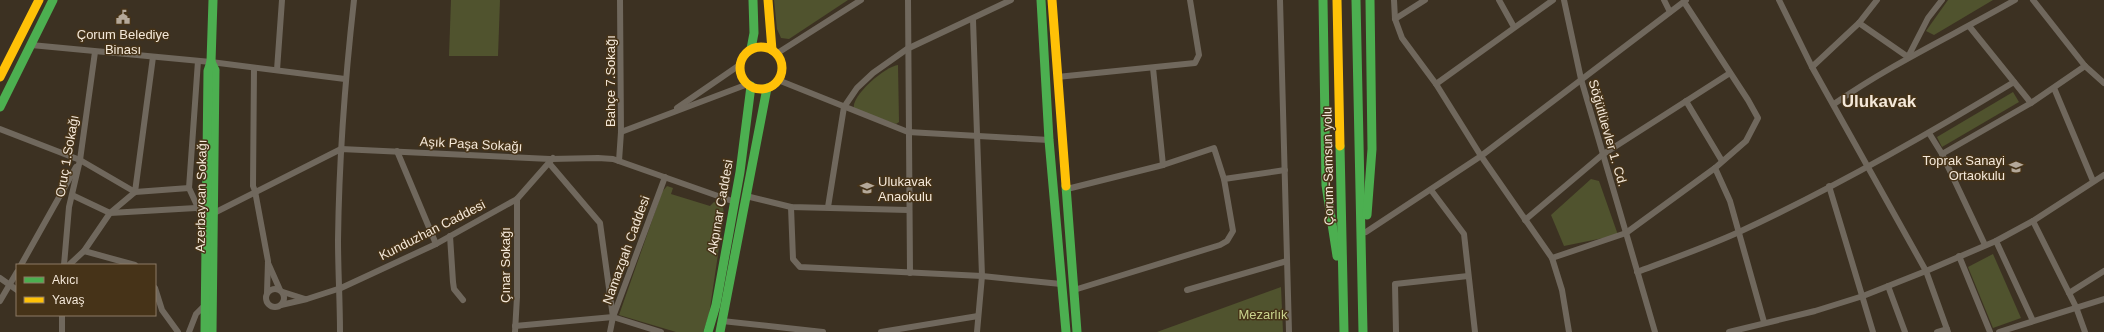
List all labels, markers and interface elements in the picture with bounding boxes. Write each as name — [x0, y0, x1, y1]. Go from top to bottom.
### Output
public building icon: Çorum Belediye Binası — [115, 9, 131, 25]
place label: Çorum Belediye Binası — [77, 27, 169, 57]
street label: Bahçe 7.Sokağı — [603, 35, 618, 127]
street label: Söğütlüevler 1. Cd. — [1586, 78, 1630, 188]
district label: Ulukavak — [1842, 92, 1917, 111]
street label: Çorum-Samsun yolu — [1319, 107, 1337, 225]
street label: Oruç 1.Sokağı — [52, 114, 82, 198]
street label: Aşık Paşa Sokağı — [419, 134, 523, 154]
street label: Azerbaycan Sokağı — [193, 140, 209, 252]
place label: Toprak Sanayi Ortaokulu — [1923, 153, 2005, 183]
street label: Akpınar Caddesi — [704, 158, 736, 256]
school or university icon: Toprak Sanayi Ortaokulu — [2008, 159, 2024, 175]
place label: Ulukavak Anaokulu — [878, 174, 932, 204]
school or university icon: Ulukavak Anaokulu — [859, 180, 875, 196]
street label: Namazgah Caddesi — [599, 194, 653, 306]
street label: Kunduzhan Caddesi — [376, 197, 488, 263]
street label: Çınar Sokağı — [498, 227, 513, 303]
legend — [16, 264, 156, 316]
text: Akıcı — [52, 273, 79, 287]
text: Yavaş — [52, 293, 84, 307]
park label: Mezarlık — [1238, 307, 1288, 322]

